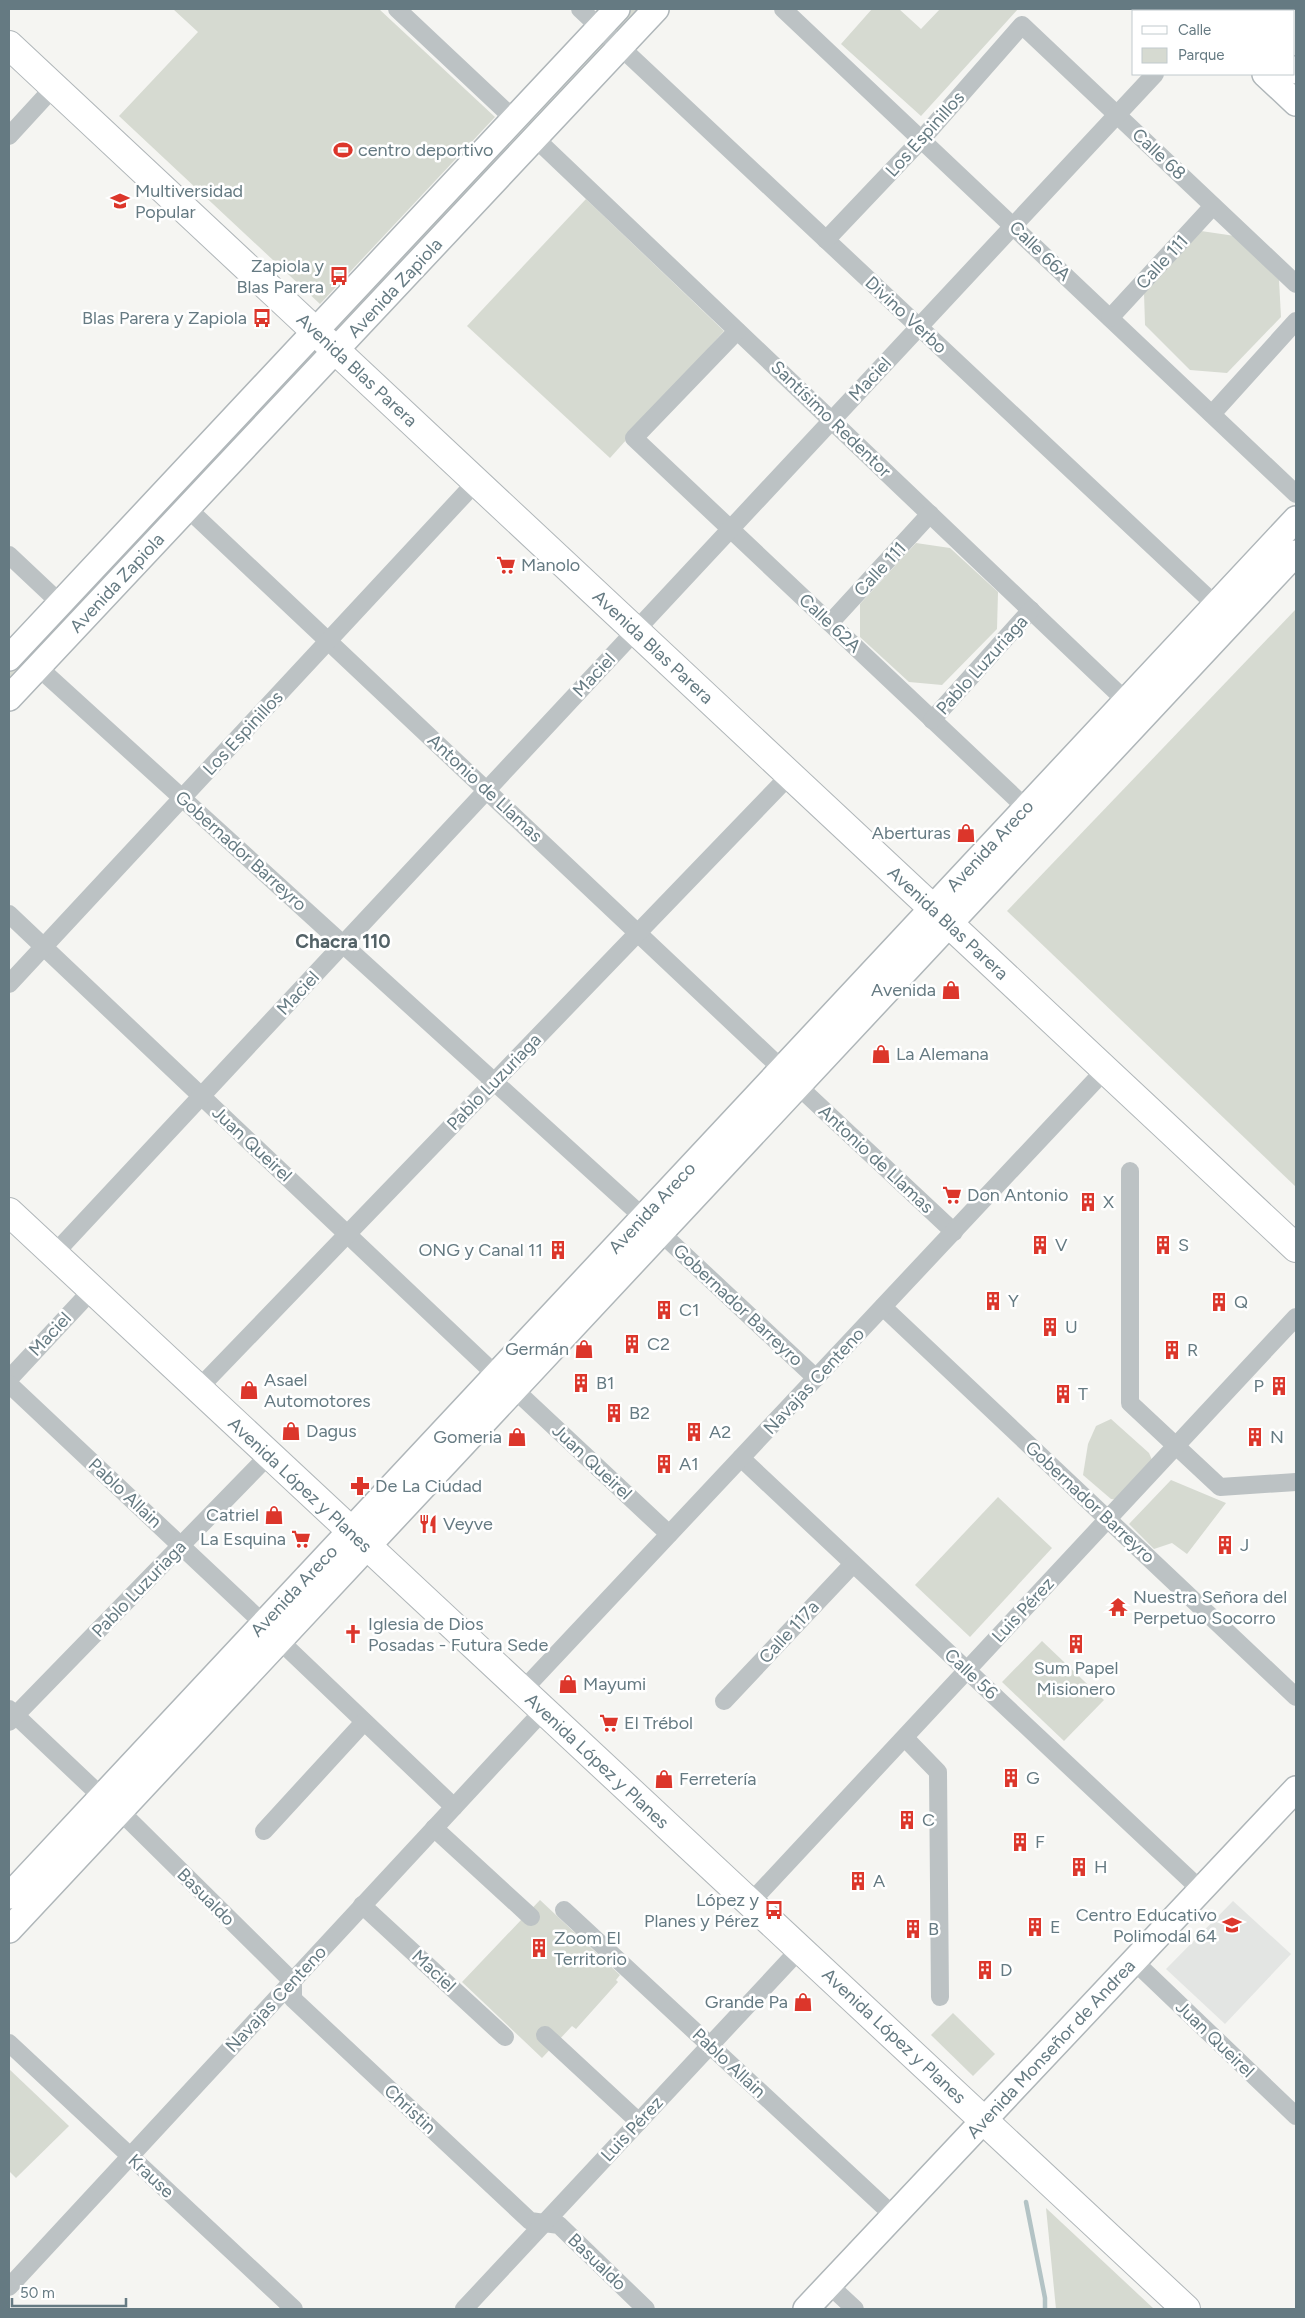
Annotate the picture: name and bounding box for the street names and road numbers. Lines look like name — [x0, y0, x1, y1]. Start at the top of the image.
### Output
street label: Los Espinillos — [881, 87, 969, 181]
street label: Calle 68 — [1128, 124, 1190, 184]
street label: Calle 66A — [1005, 216, 1075, 286]
street label: Calle 111 — [1131, 230, 1193, 294]
street label: Avenida Zapiola — [343, 234, 447, 342]
street label: Divino Verbo — [861, 272, 951, 358]
street label: Avenida Blas Parera — [292, 308, 422, 432]
street label: Maciel — [844, 352, 896, 406]
street label: Santísimo Redentor — [766, 356, 896, 482]
street label: Avenida Zapiola — [65, 529, 169, 637]
street label: Calle 111 — [849, 537, 911, 601]
street label: Avenida Blas Parera — [588, 585, 718, 709]
street label: Calle 62A — [794, 589, 866, 657]
street label: Pablo Luzuriaga — [932, 611, 1032, 719]
street label: Maciel — [568, 648, 620, 702]
street label: Los Espinillos — [198, 686, 288, 780]
street label: Antonio de Llamas — [423, 729, 547, 847]
street label: Gobernador Barreyro — [171, 786, 311, 916]
street label: Avenida Areco — [942, 795, 1038, 897]
street label: Avenida Blas Parera — [883, 861, 1013, 985]
street label: Maciel — [272, 966, 324, 1020]
street label: Pablo Luzuriaga — [442, 1029, 546, 1135]
street label: Antonio de Llamas — [814, 1100, 938, 1218]
street label: Juan Queirel — [208, 1102, 296, 1186]
street label: Avenida Areco — [604, 1157, 700, 1259]
street label: Gobernador Barreyro — [669, 1239, 807, 1371]
street label: Maciel — [24, 1307, 76, 1361]
street label: Navajas Centeno — [759, 1323, 869, 1439]
street label: Avenida López y Planes — [224, 1413, 376, 1557]
street label: Juan Queirel — [548, 1420, 636, 1504]
street label: Gobernador Barreyro — [1021, 1436, 1159, 1568]
street label: Pablo Allain — [84, 1453, 166, 1533]
street label: Pablo Luzuriaga — [87, 1536, 191, 1642]
street label: Avenida Areco — [246, 1540, 342, 1642]
street label: Luis Pérez — [987, 1573, 1059, 1647]
street label: Calle 117a — [754, 1596, 824, 1668]
street label: Calle 56 — [940, 1644, 1002, 1704]
street label: Avenida López y Planes — [521, 1689, 673, 1833]
street label: Basualdo — [173, 1864, 239, 1930]
street label: Navajas Centeno — [221, 1941, 331, 2057]
street label: Maciel — [407, 1945, 461, 1997]
street label: Avenida Monseñor de Andrea — [962, 1955, 1140, 2143]
street label: Avenida López y Planes — [818, 1964, 970, 2108]
street label: Juan Queirel — [1171, 1996, 1259, 2082]
street label: Pablo Allain — [688, 2023, 770, 2103]
street label: Christin — [380, 2080, 440, 2138]
street label: Luis Pérez — [596, 2092, 668, 2166]
street label: Krause — [124, 2149, 179, 2203]
street label: Basualdo — [563, 2229, 631, 2295]

